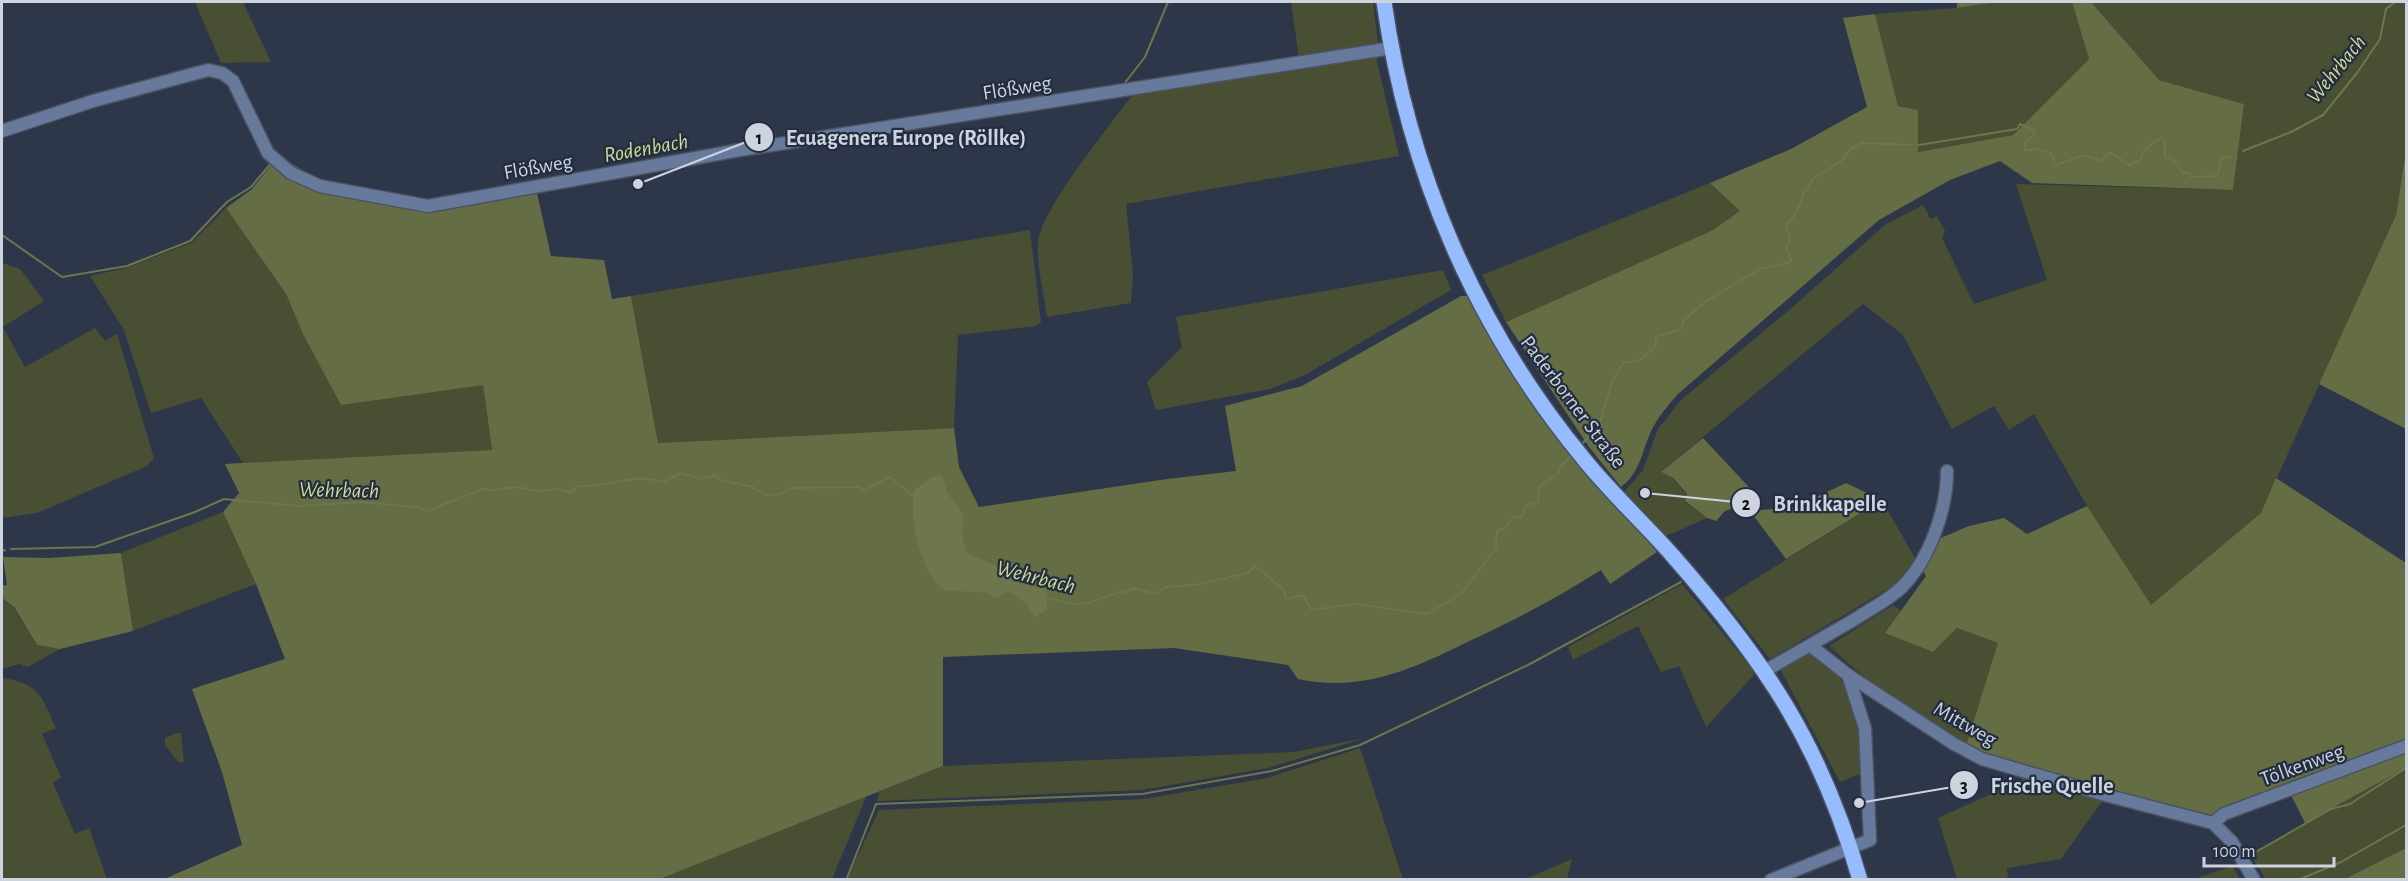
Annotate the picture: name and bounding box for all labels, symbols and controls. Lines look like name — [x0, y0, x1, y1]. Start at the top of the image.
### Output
water label: Wehrbach — [2302, 31, 2370, 107]
street label: Flößweg — [981, 72, 1054, 104]
callout: Ecuagenera Europe (Röllke) — [744, 117, 1038, 157]
text: Ecuagenera Europe (Röllke) — [786, 127, 1026, 149]
water label: Rodenbach — [602, 130, 690, 166]
text: 1 — [756, 130, 762, 148]
street label: Flößweg — [502, 150, 575, 183]
street label: Paderborner Straße — [1516, 332, 1630, 472]
water label: Wehrbach — [299, 478, 379, 502]
callout: Brinkkapelle — [1731, 483, 1899, 523]
text: Brinkkapelle — [1773, 493, 1887, 515]
text: 2 — [1742, 496, 1751, 514]
water label: Wehrbach — [994, 557, 1078, 597]
street label: Mittweg — [1930, 698, 2001, 751]
street label: Tölkenweg — [2257, 740, 2347, 790]
callout: Frische Quelle — [1949, 765, 2126, 805]
text: Frische Quelle — [1990, 775, 2114, 798]
text: 3 — [1960, 778, 1968, 796]
scale bar — [2204, 830, 2334, 868]
text: 100 m — [2213, 843, 2256, 861]

